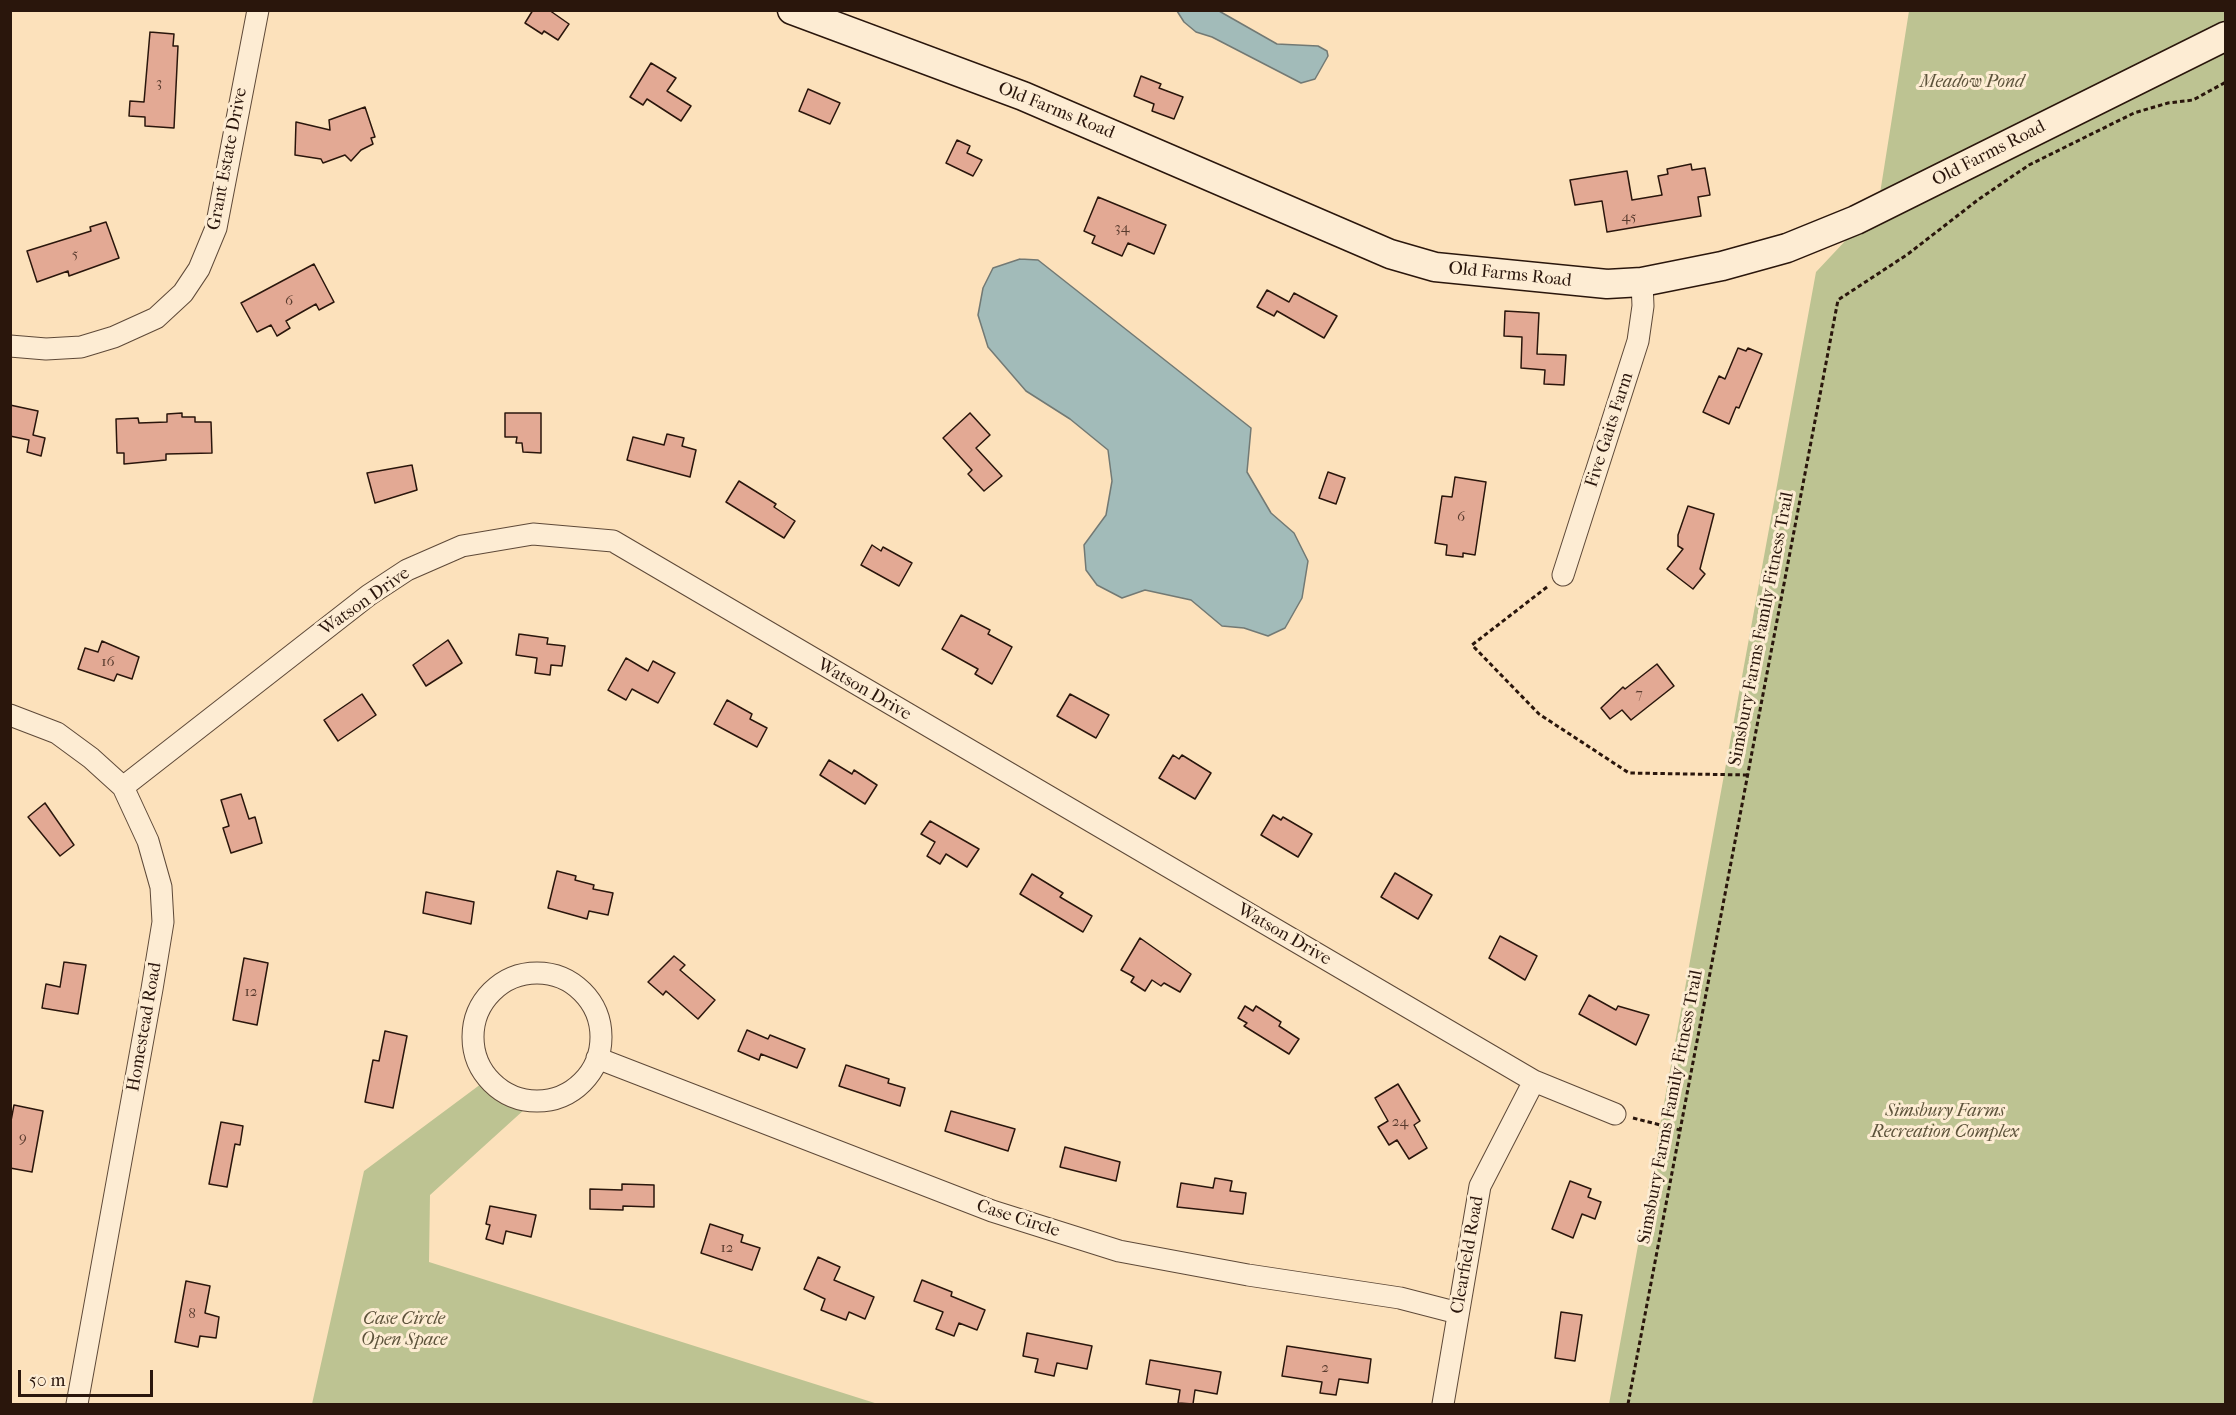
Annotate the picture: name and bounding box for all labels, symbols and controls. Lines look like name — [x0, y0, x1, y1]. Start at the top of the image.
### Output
park label: Meadow Pond — [1920, 72, 2024, 94]
house number: 3 — [156, 74, 162, 92]
street label: Old Farms Road — [995, 78, 1117, 144]
street label: Grant Estate Drive — [204, 86, 252, 232]
street label: Old Farms Road — [1929, 116, 2049, 192]
house number: 45 — [1622, 208, 1636, 226]
house number: 34 — [1114, 219, 1130, 237]
house number: 5 — [72, 245, 78, 263]
street label: Old Farms Road — [1447, 258, 1573, 292]
house number: 6 — [285, 292, 293, 310]
street label: Five Gaits Farm — [1581, 370, 1639, 490]
street label: Simsbury Farms Family Fitness Trail — [1725, 490, 1799, 768]
house number: 6 — [1457, 508, 1465, 526]
street label: Watson Drive — [316, 563, 414, 641]
house number: 16 — [101, 653, 115, 671]
street label: Watson Drive — [813, 654, 915, 726]
house number: 7 — [1635, 685, 1643, 703]
street label: Watson Drive — [1233, 899, 1335, 971]
street label: Homestead Road — [123, 961, 167, 1093]
street label: Simsbury Farms Family Fitness Trail — [1634, 968, 1708, 1246]
house number: 12 — [244, 983, 258, 1001]
park label: Simsbury Farms Recreation Complex — [1871, 1101, 2019, 1144]
house number: 24 — [1392, 1113, 1408, 1131]
house number: 9 — [19, 1129, 27, 1147]
street label: Clearfield Road — [1447, 1194, 1489, 1316]
street label: Case Circle — [974, 1195, 1062, 1243]
house number: 12 — [720, 1239, 734, 1257]
house number: 8 — [188, 1305, 196, 1323]
park label: Case Circle Open Space — [361, 1309, 447, 1352]
scale bar — [21, 1358, 156, 1396]
house number: 2 — [1321, 1359, 1329, 1377]
text: 50 m — [29, 1370, 65, 1391]

